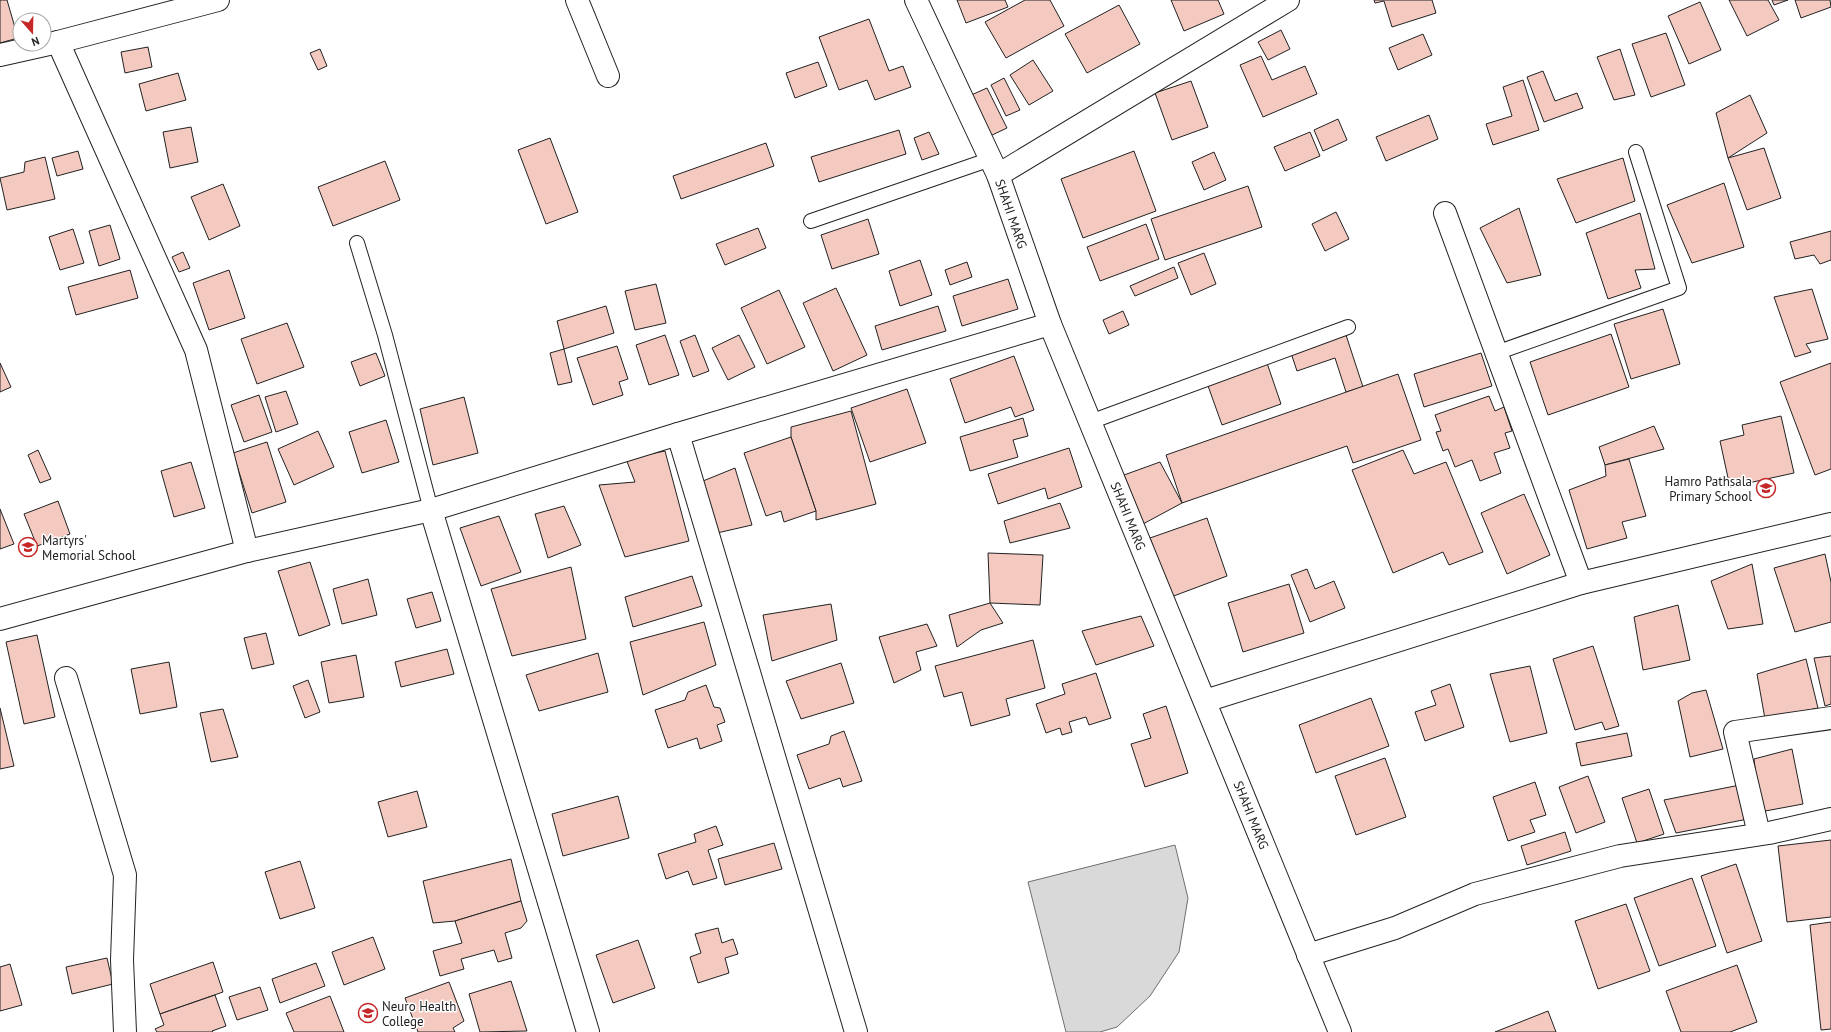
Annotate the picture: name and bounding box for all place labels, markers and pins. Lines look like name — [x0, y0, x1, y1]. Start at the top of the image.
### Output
place label: Hamro Pathsala Primary School — [1664, 473, 1752, 505]
school or university icon: Hamro Pathsala Primary School — [1755, 477, 1777, 499]
place label: Martyrs' Memorial School — [42, 532, 136, 564]
school or university icon: Martyrs' Memorial School — [17, 536, 39, 558]
place label: Neuro Health College — [382, 998, 456, 1030]
school or university icon: Neuro Health College — [357, 1002, 379, 1024]

